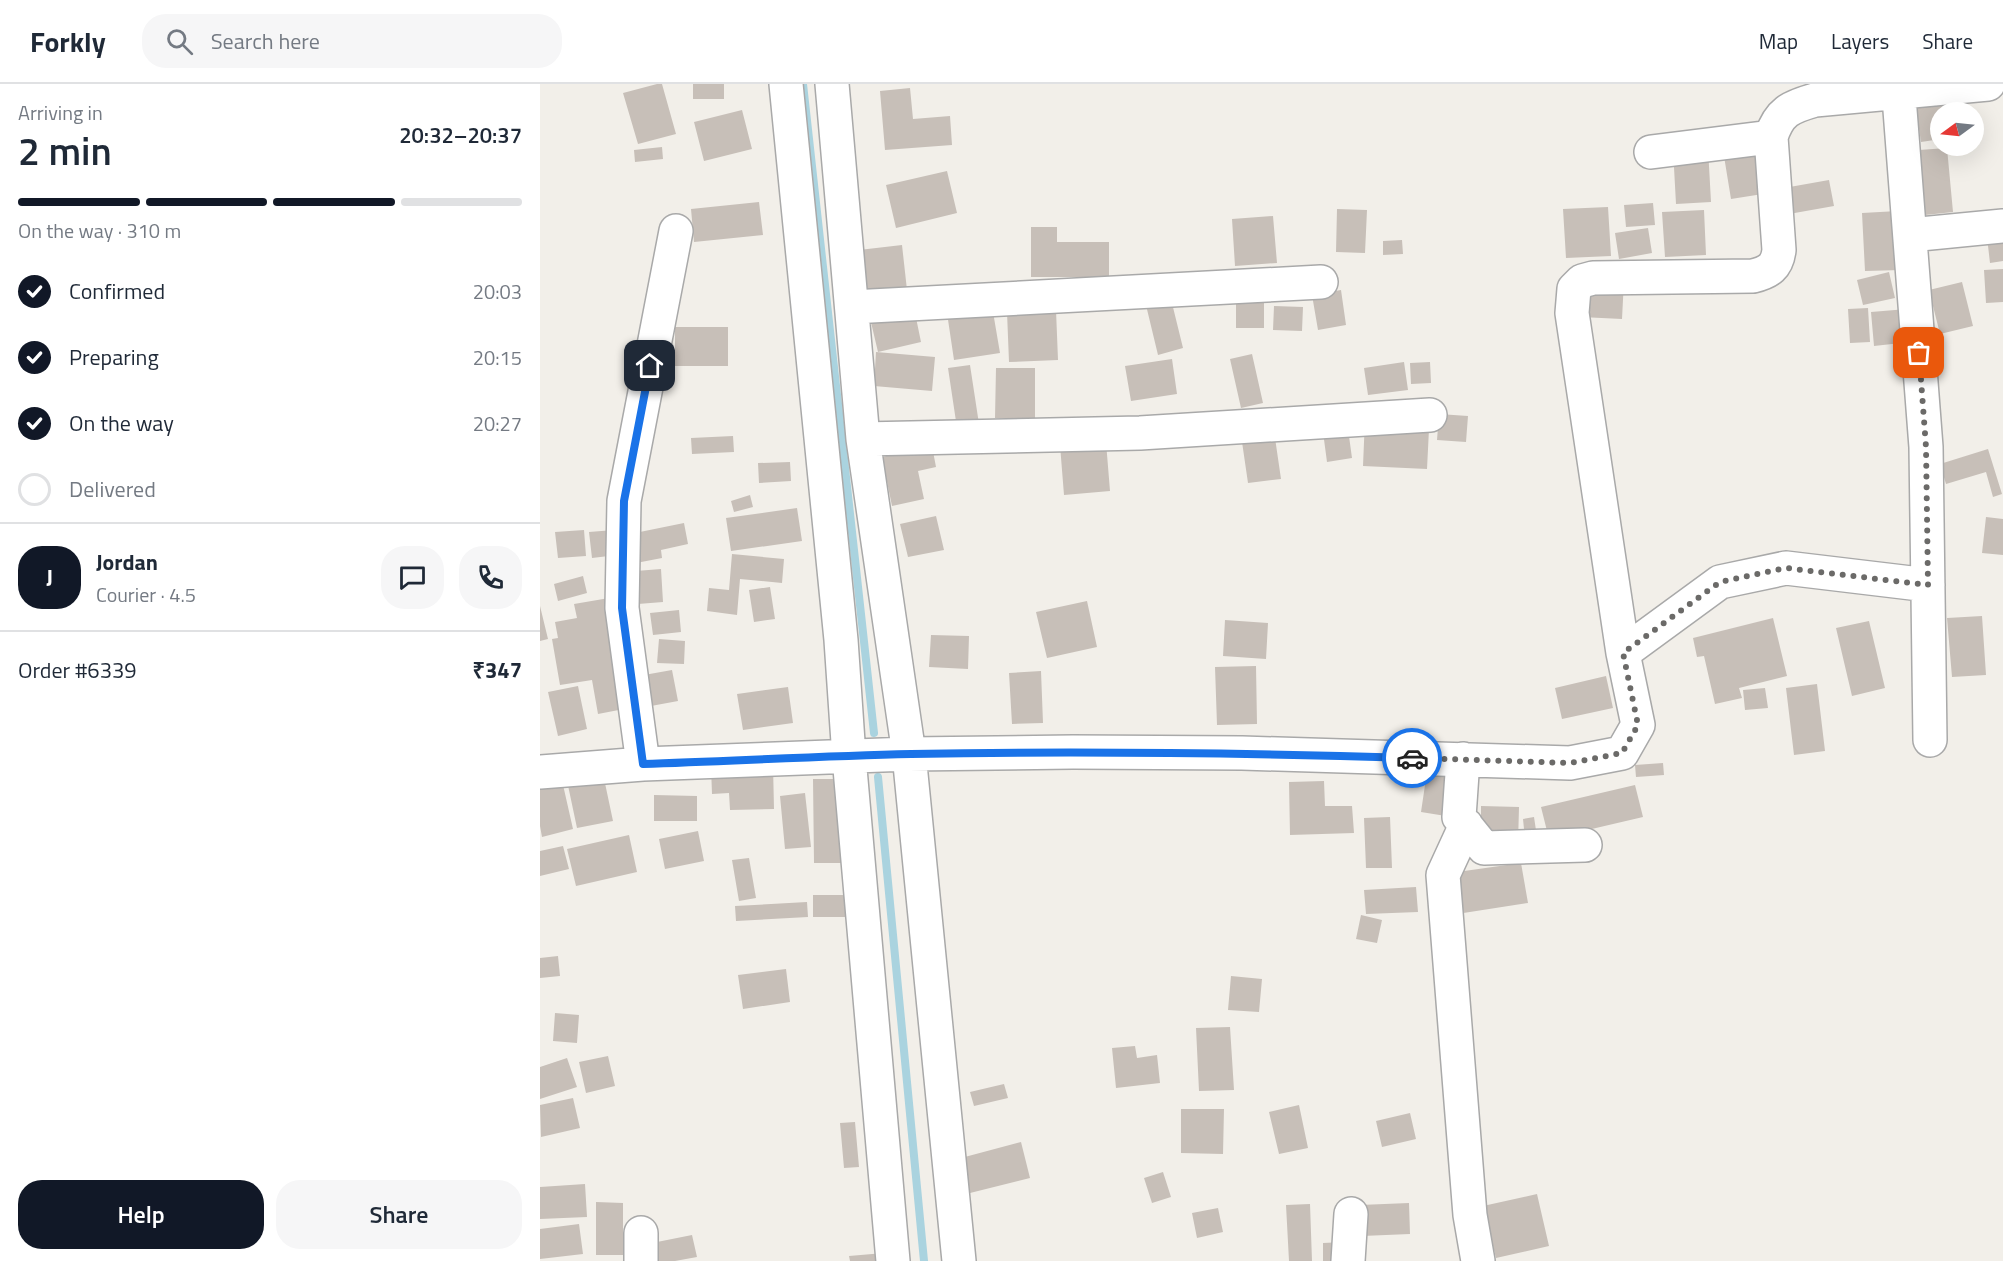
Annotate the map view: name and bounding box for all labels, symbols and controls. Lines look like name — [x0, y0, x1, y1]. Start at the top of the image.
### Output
search box — [142, 14, 562, 68]
text: Forkly — [30, 20, 106, 63]
text: Search here — [211, 24, 320, 58]
icon: search — [163, 25, 196, 58]
text: Map — [1759, 25, 1798, 57]
text: Layers — [1831, 25, 1889, 57]
text: Share — [1922, 25, 1973, 57]
text: Arriving in — [18, 97, 103, 128]
north arrow — [1930, 102, 1984, 156]
map controls — [1930, 102, 1984, 156]
text: 20:32–20:37 — [399, 118, 522, 152]
text: 2 min — [18, 121, 112, 180]
text: On the way · 310 m — [18, 215, 181, 246]
text: Confirmed — [69, 274, 165, 308]
icon: check — [18, 275, 51, 308]
text: 20:03 — [473, 276, 522, 307]
pin — [1893, 327, 1944, 378]
icon: bag — [1902, 336, 1935, 369]
text: Preparing — [69, 340, 159, 374]
pin — [624, 340, 675, 391]
icon: check — [18, 341, 51, 374]
text: 20:15 — [473, 342, 522, 373]
icon: home — [633, 349, 666, 382]
text: On the way — [69, 406, 174, 440]
icon: check — [18, 407, 51, 440]
text: 20:27 — [473, 408, 522, 439]
text: Delivered — [69, 472, 156, 506]
text: Jordan — [96, 545, 158, 579]
button: chat — [381, 546, 444, 609]
button: phone — [459, 546, 522, 609]
text: J — [46, 560, 53, 594]
text: Courier · 4.5 — [96, 579, 196, 610]
text: Order #6339 — [18, 653, 137, 687]
text: ₹347 — [472, 653, 522, 687]
courier — [1382, 728, 1442, 788]
icon: car — [1396, 742, 1429, 775]
button: Help — [18, 1180, 264, 1249]
button: Share — [276, 1180, 522, 1249]

